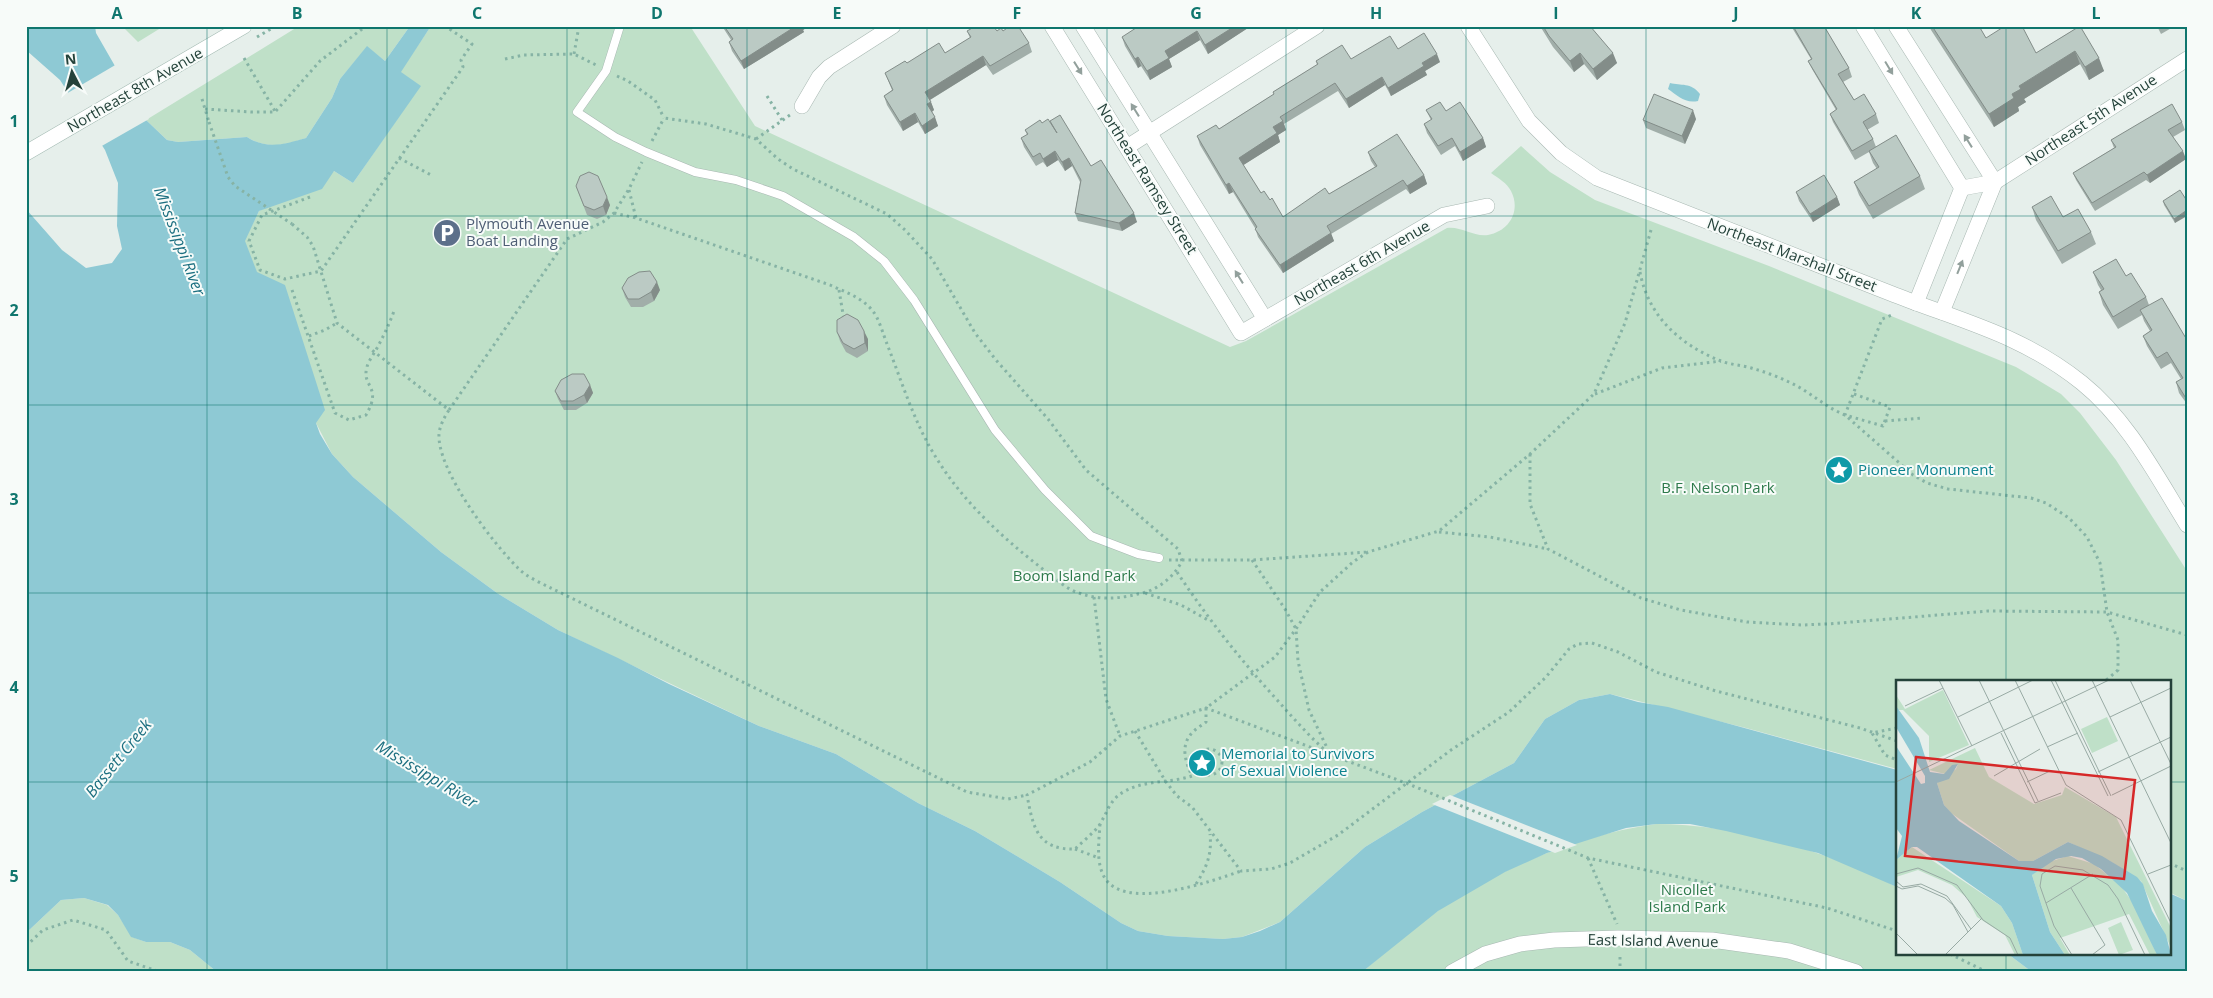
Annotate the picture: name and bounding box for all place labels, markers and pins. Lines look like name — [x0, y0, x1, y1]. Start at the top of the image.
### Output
place label: Plymouth Avenue Boat Landing — [466, 213, 589, 250]
parking icon: Plymouth Avenue Boat Landing — [432, 218, 462, 248]
place icon: Pioneer Monument — [1824, 455, 1854, 485]
place label: Pioneer Monument — [1858, 459, 1994, 479]
place label: Memorial to Survivors of Sexual Violence — [1221, 743, 1375, 780]
place icon: Memorial to Survivors of Sexual Violence — [1187, 748, 1217, 778]

